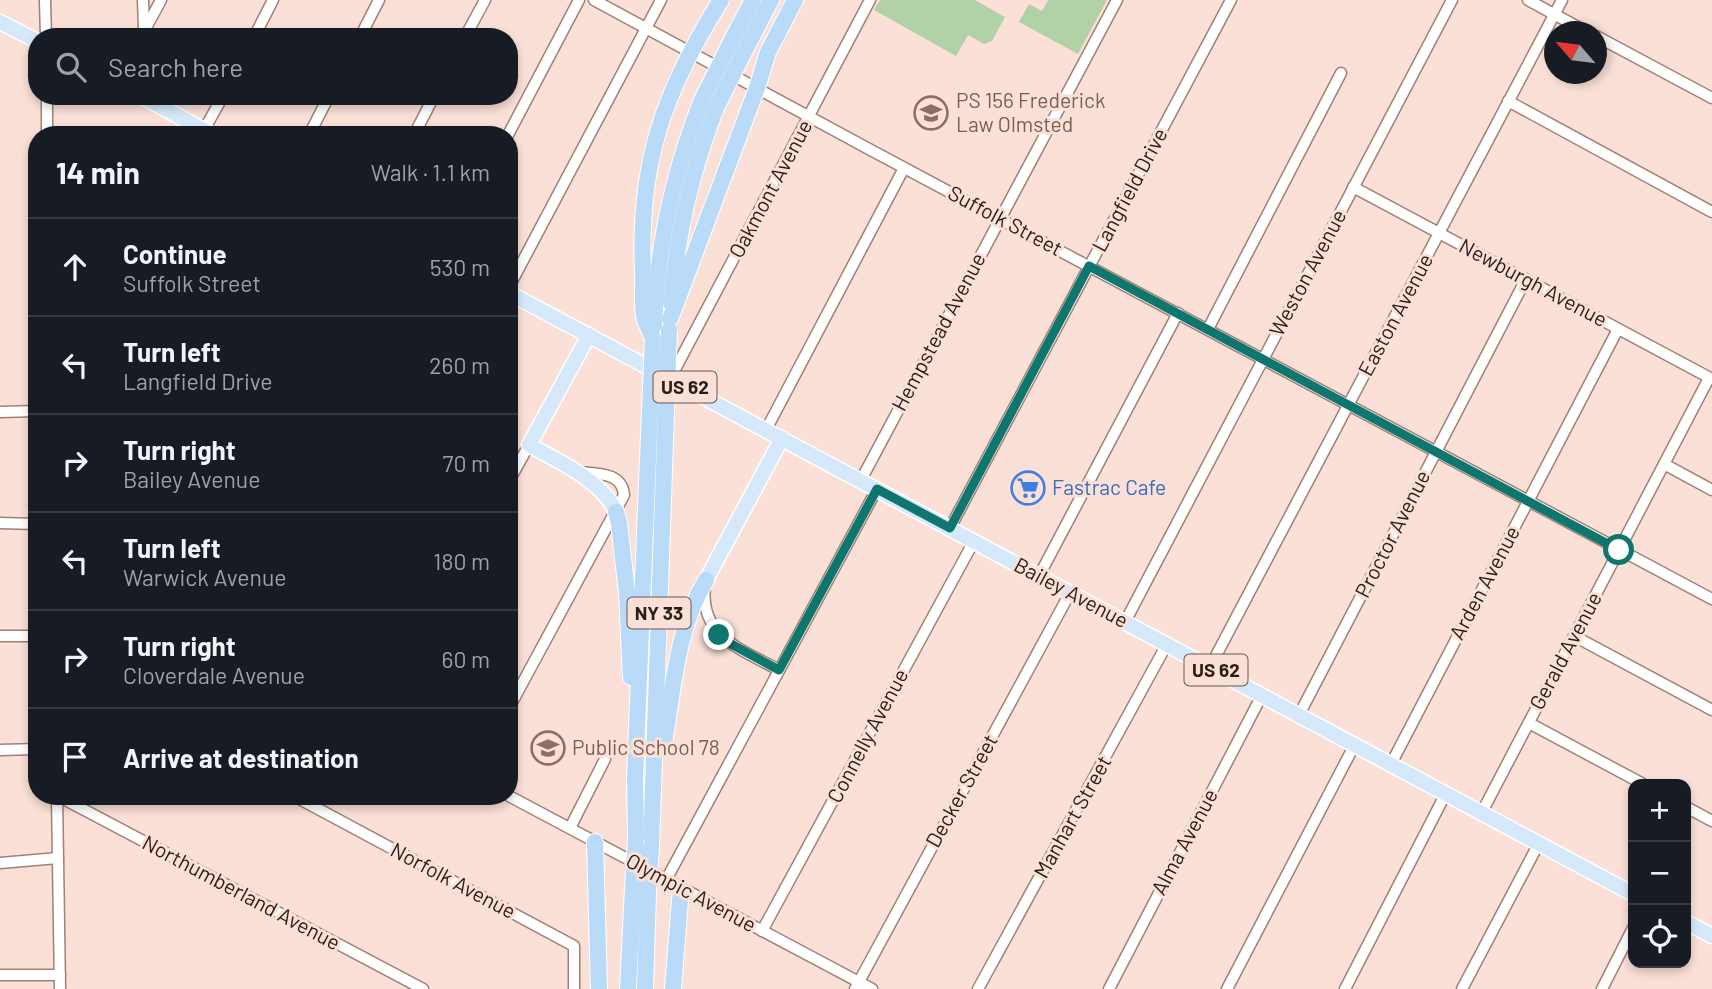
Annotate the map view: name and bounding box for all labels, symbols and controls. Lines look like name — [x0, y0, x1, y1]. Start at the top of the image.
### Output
north arrow — [1544, 21, 1607, 84]
search box — [28, 28, 518, 105]
icon: search — [52, 48, 90, 86]
text: Search here — [108, 51, 243, 82]
place label: PS 156 Frederick Law Olmsted — [956, 87, 1106, 136]
school or university icon: PS 156 Frederick Law Olmsted — [912, 94, 950, 132]
street label: Oakmont Avenue — [723, 115, 817, 262]
street label: Langfield Drive — [1086, 123, 1172, 255]
text: 14 min — [56, 154, 140, 190]
text: Walk · 1.1 km — [371, 158, 490, 186]
street label: Suffolk Street — [944, 179, 1067, 260]
street label: Weston Avenue — [1263, 205, 1350, 340]
street label: Newburgh Avenue — [1455, 232, 1612, 331]
text: Continue — [123, 238, 227, 269]
icon: ahead — [56, 248, 94, 286]
street label: Hempstead Avenue — [885, 248, 990, 415]
street label: Easton Avenue — [1352, 249, 1437, 380]
text: 530 m — [430, 253, 490, 281]
text: Suffolk Street — [123, 269, 261, 297]
text: Turn left — [123, 336, 221, 367]
icon: left — [56, 346, 94, 384]
text: 260 m — [429, 351, 490, 379]
text: Langfield Drive — [123, 367, 273, 395]
road number: US 62 — [654, 372, 716, 402]
text: Turn right — [123, 434, 236, 465]
icon: right — [56, 444, 94, 482]
text: 70 m — [443, 449, 490, 477]
text: Bailey Avenue — [123, 465, 260, 493]
street label: Proctor Avenue — [1349, 465, 1435, 601]
supermarket icon: Fastrac Cafe — [1009, 469, 1047, 507]
place label: Fastrac Cafe — [1052, 474, 1166, 499]
street label: Arden Avenue — [1443, 521, 1524, 643]
text: Turn left — [123, 532, 221, 563]
route start — [1603, 534, 1634, 565]
icon: left — [56, 542, 94, 580]
text: 180 m — [433, 547, 490, 575]
street label: Bailey Avenue — [1010, 551, 1133, 632]
text: Warwick Avenue — [123, 563, 286, 591]
street label: Gerald Avenue — [1523, 587, 1606, 713]
road number: NY 33 — [628, 598, 690, 628]
route end — [703, 619, 734, 650]
text: Turn right — [123, 630, 236, 661]
icon: right — [56, 640, 94, 678]
text: 60 m — [442, 645, 490, 673]
road number: US 62 — [1184, 654, 1248, 685]
text: Cloverdale Avenue — [123, 661, 305, 689]
street label: Connelly Avenue — [821, 664, 912, 807]
school or university icon: Public School 78 — [529, 729, 567, 767]
street label: Decker Street — [919, 729, 1002, 851]
place label: Public School 78 — [572, 734, 720, 759]
icon: arrive — [56, 738, 94, 776]
text: Arrive at destination — [123, 742, 359, 773]
street label: Manhart Street — [1028, 751, 1116, 882]
map controls — [1628, 779, 1691, 968]
button: + — [1628, 779, 1691, 842]
street label: Alma Avenue — [1145, 784, 1222, 899]
street label: Northumberland Avenue — [139, 829, 345, 954]
street label: Norfolk Avenue — [387, 836, 520, 923]
button: − — [1628, 842, 1691, 905]
street label: Olympic Avenue — [622, 847, 761, 936]
button: locate — [1628, 905, 1691, 968]

